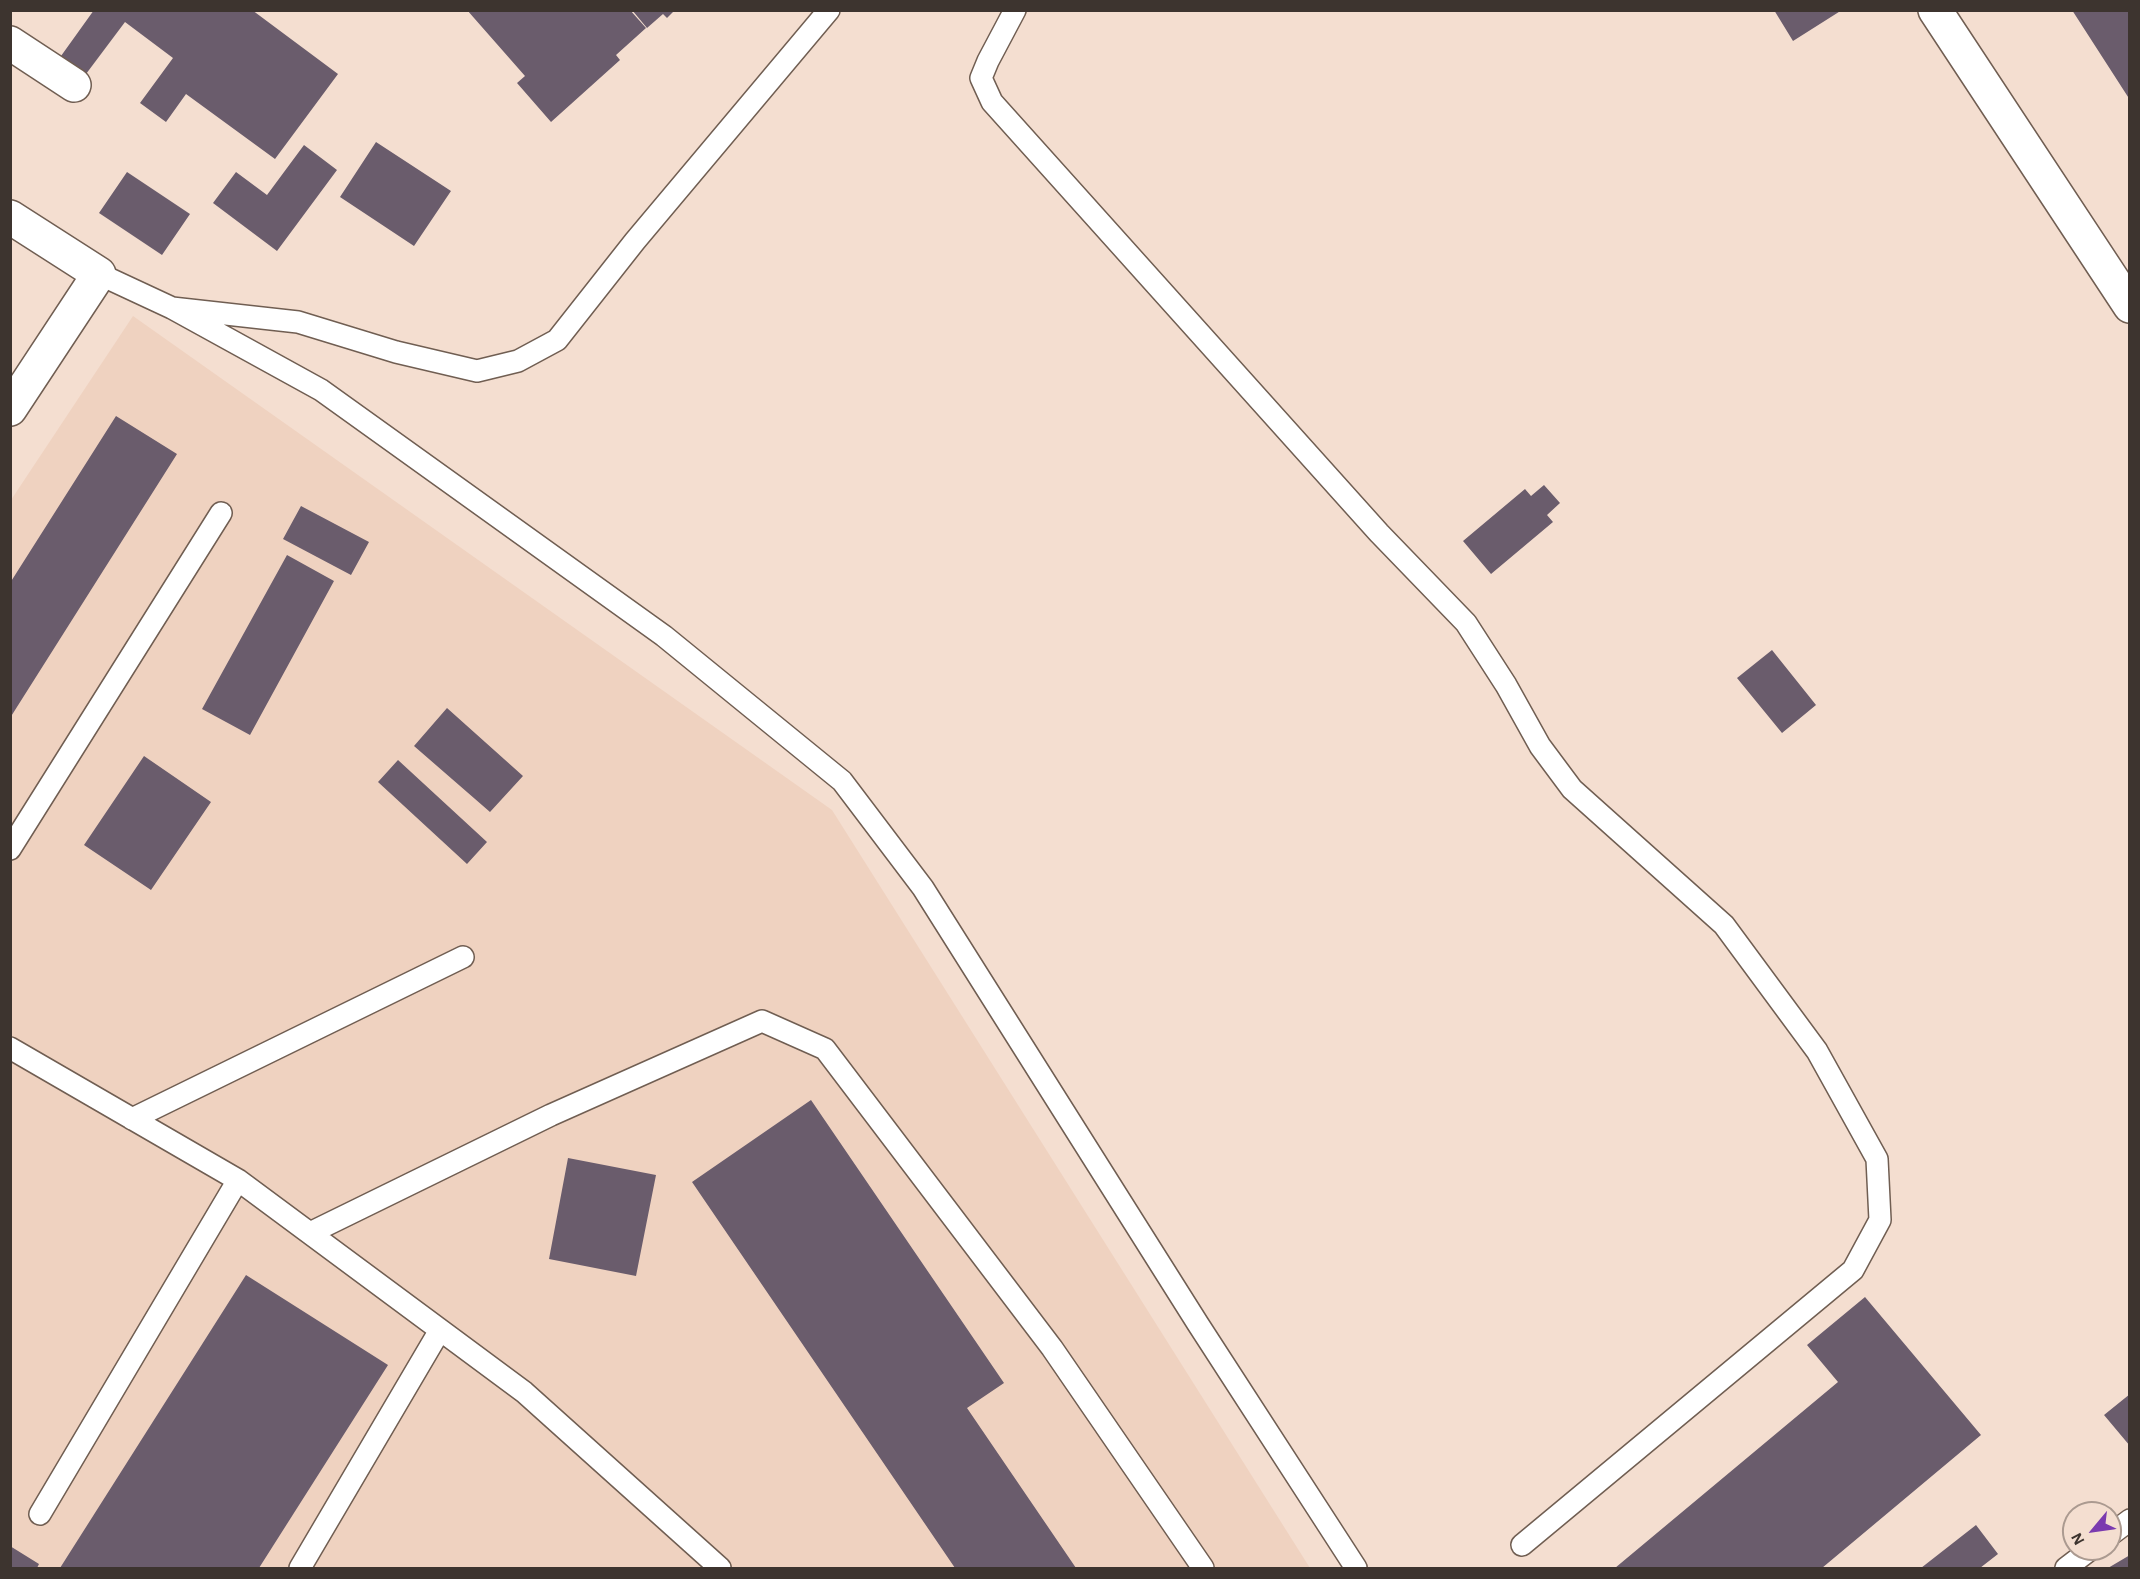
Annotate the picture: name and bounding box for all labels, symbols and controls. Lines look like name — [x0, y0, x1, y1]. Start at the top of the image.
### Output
north arrow — [2062, 1501, 2122, 1561]
text: N — [2068, 1530, 2088, 1548]

